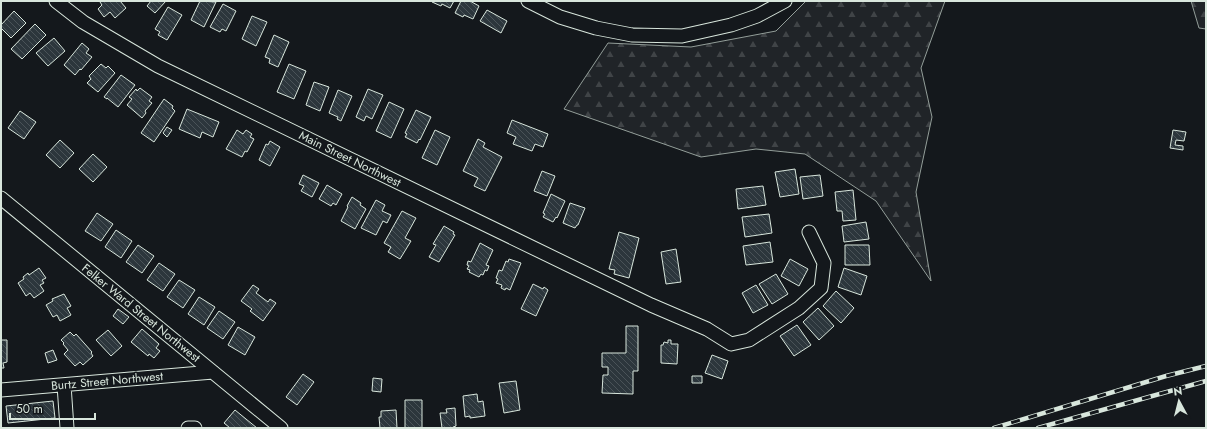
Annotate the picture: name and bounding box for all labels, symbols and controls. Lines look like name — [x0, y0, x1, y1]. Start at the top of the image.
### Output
street label: Main Street Northwest — [296, 126, 404, 192]
street label: Felker Ward Street Northwest — [78, 260, 204, 367]
street label: Burtz Street Northwest — [50, 367, 164, 395]
north arrow — [1159, 381, 1199, 421]
text: N — [1172, 383, 1183, 400]
scale bar — [10, 395, 95, 421]
text: 50 m — [16, 400, 43, 418]

